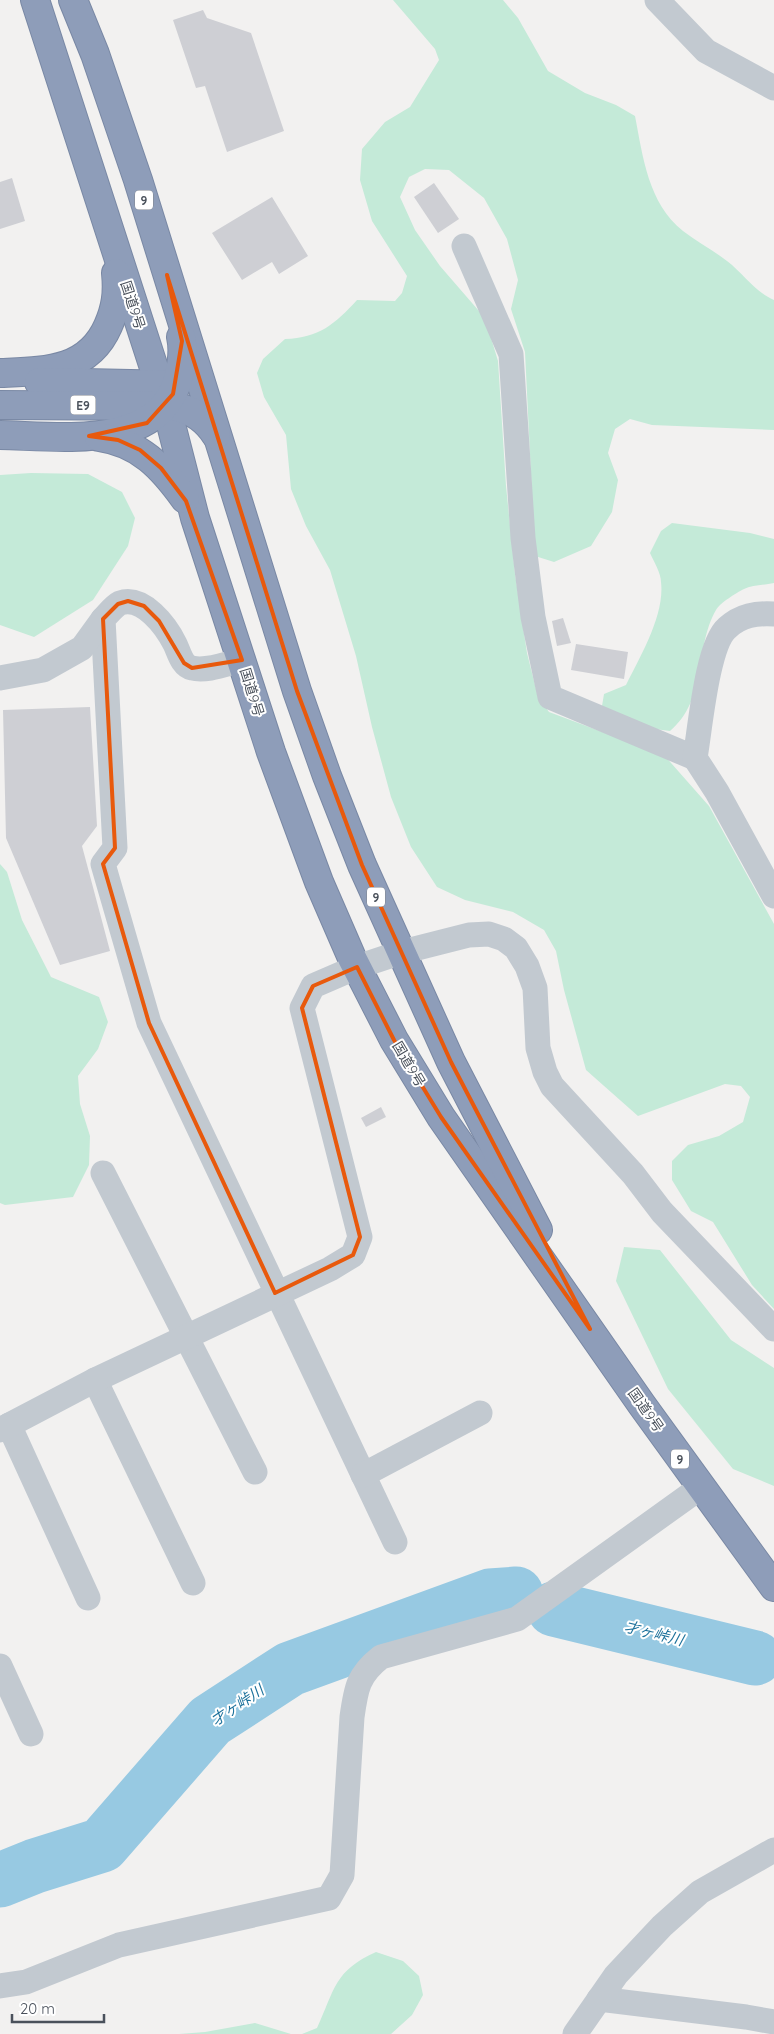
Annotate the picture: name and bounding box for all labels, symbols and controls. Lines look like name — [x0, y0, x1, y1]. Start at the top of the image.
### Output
road number: 9 — [135, 190, 153, 210]
street label: 国道9号 — [117, 279, 149, 331]
road number: E9 — [70, 396, 96, 414]
street label: 国道9号 — [236, 666, 268, 718]
road number: 9 — [367, 888, 385, 906]
street label: 国道9号 — [388, 1038, 430, 1090]
street label: 国道9号 — [624, 1384, 668, 1436]
road number: 9 — [671, 1450, 689, 1468]
water label: 才ヶ峠川 — [623, 1617, 687, 1650]
water label: 才ヶ峠川 — [207, 1679, 269, 1730]
scale bar — [12, 1992, 105, 2024]
text: 20 m — [20, 1999, 55, 2018]

